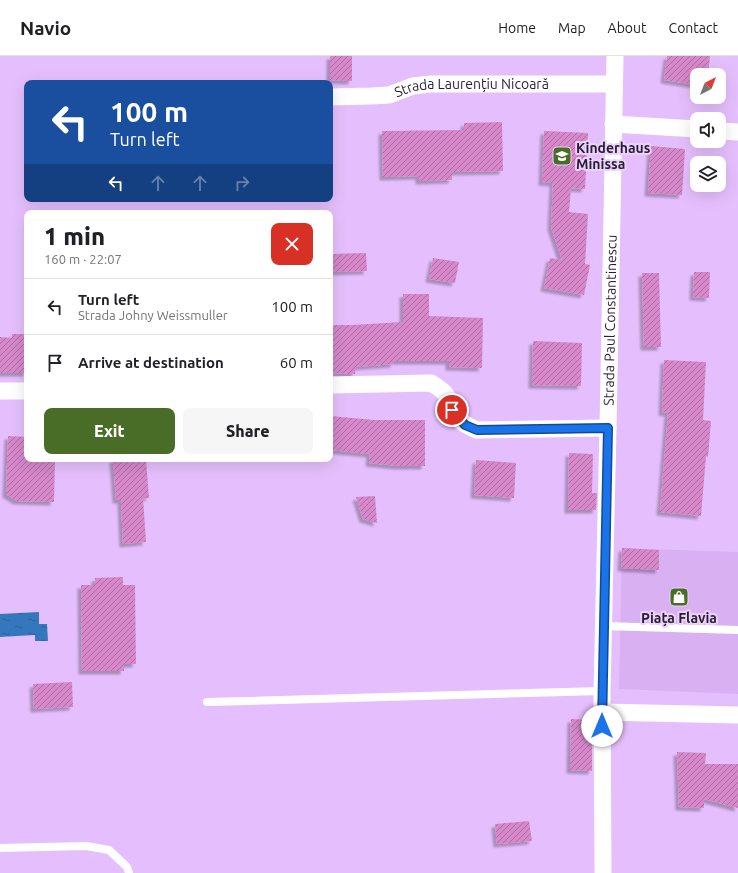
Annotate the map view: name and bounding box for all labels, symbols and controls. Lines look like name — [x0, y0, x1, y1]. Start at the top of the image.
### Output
text: Navio — [20, 17, 71, 39]
text: Home — [498, 20, 536, 36]
text: Map — [558, 20, 586, 36]
text: About — [608, 20, 647, 36]
text: Contact — [669, 20, 718, 36]
north arrow — [690, 68, 726, 104]
map controls — [690, 68, 726, 192]
street label: Strada Laurențiu Nicoară — [392, 76, 549, 100]
icon: left — [44, 96, 96, 148]
text: 100 m — [110, 96, 188, 127]
button: sound — [690, 112, 726, 148]
text: Turn left — [110, 129, 180, 149]
place label: Kinderhaus Minissa — [576, 140, 651, 172]
school or university icon: Kinderhaus Minissa — [551, 145, 573, 167]
button: layers — [690, 156, 726, 192]
icon: left — [105, 172, 127, 194]
icon: ahead — [147, 172, 169, 194]
icon: ahead — [189, 172, 211, 194]
icon: right — [231, 172, 253, 194]
text: 1 min — [44, 223, 105, 250]
button: close — [271, 223, 313, 265]
street label: Strada Paul Constantinescu — [600, 234, 620, 406]
text: 160 m · 22:07 — [44, 252, 122, 266]
text: Turn left — [78, 291, 139, 308]
icon: left — [44, 296, 66, 318]
text: 100 m — [271, 298, 313, 315]
text: Strada Johny Weissmuller — [78, 308, 228, 322]
icon: arrive — [44, 352, 66, 374]
text: Arrive at destination — [78, 354, 224, 371]
text: 60 m — [280, 354, 313, 371]
pin — [435, 393, 469, 427]
icon: arrive — [441, 399, 463, 421]
button: Exit — [44, 408, 175, 454]
button: Share — [183, 408, 313, 454]
shop icon: Piața Flavia — [668, 586, 690, 608]
place label: Piața Flavia — [641, 610, 717, 626]
position arrow — [581, 705, 623, 747]

